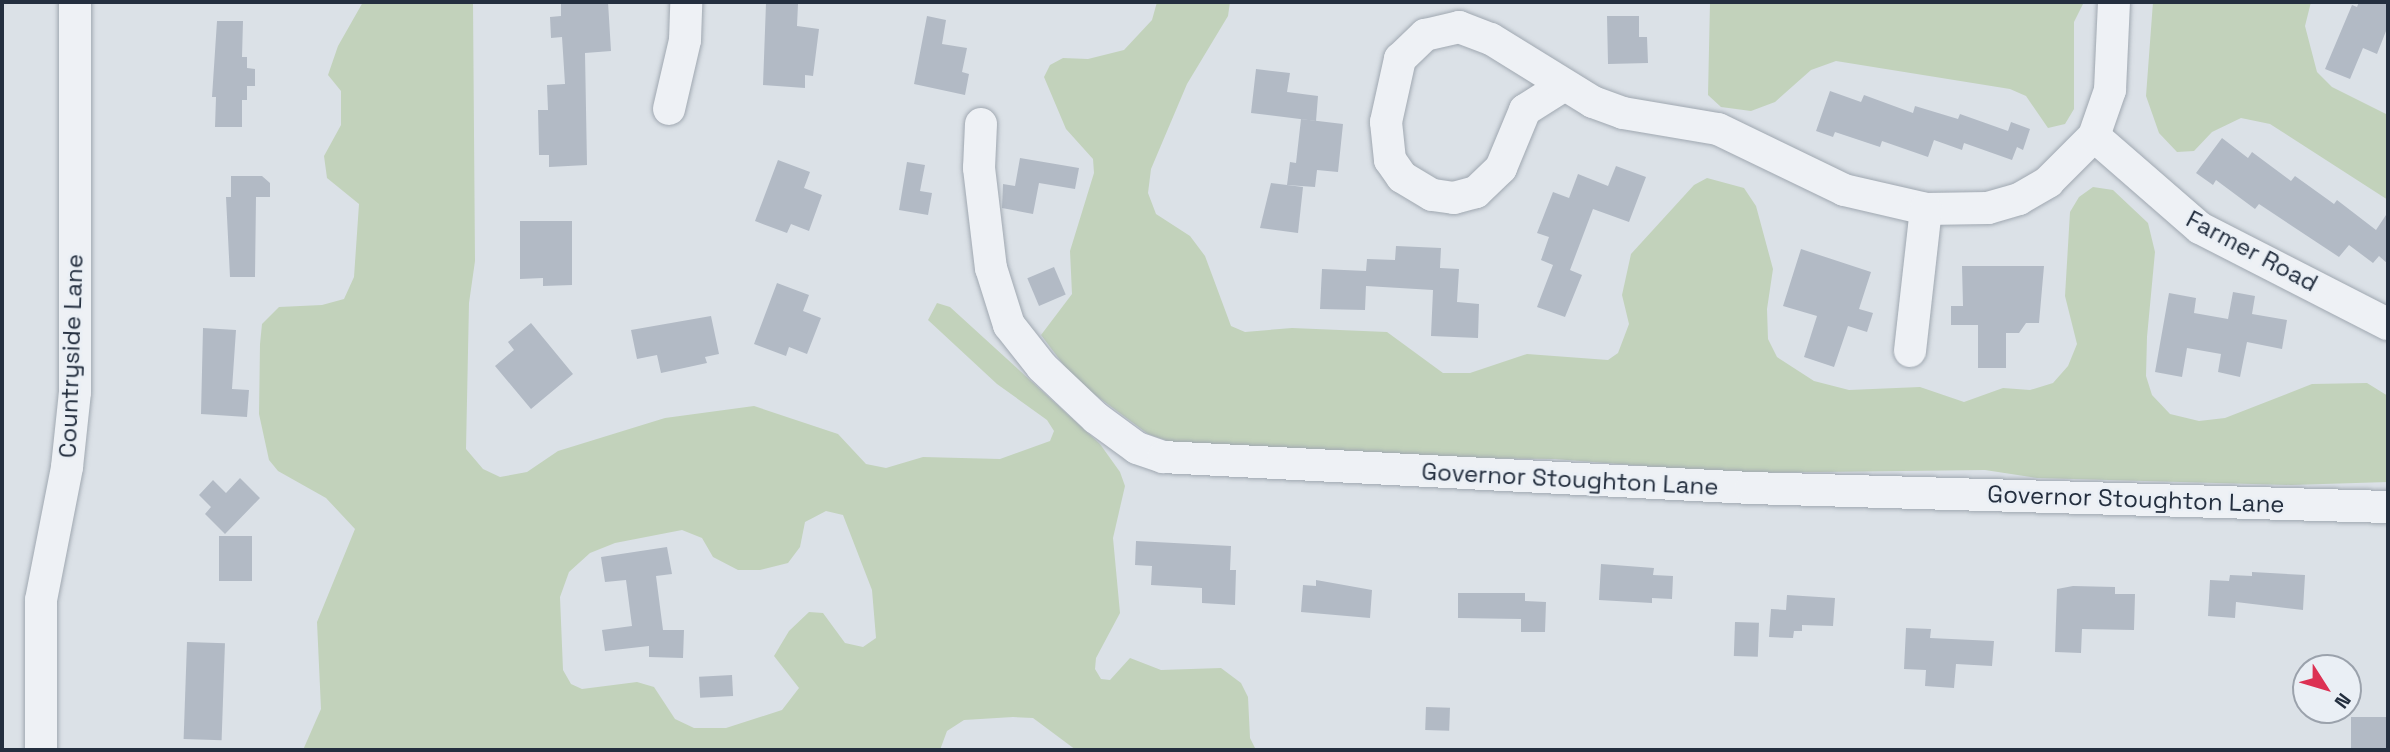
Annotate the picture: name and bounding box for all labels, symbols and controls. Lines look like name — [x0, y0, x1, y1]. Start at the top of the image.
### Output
street label: Farmer Road — [2181, 204, 2323, 298]
street label: Countryside Lane — [53, 253, 89, 459]
street label: Governor Stoughton Lane — [1421, 457, 1719, 501]
street label: Governor Stoughton Lane — [1987, 479, 2285, 519]
north arrow — [2292, 654, 2362, 724]
text: N — [2329, 688, 2356, 713]

